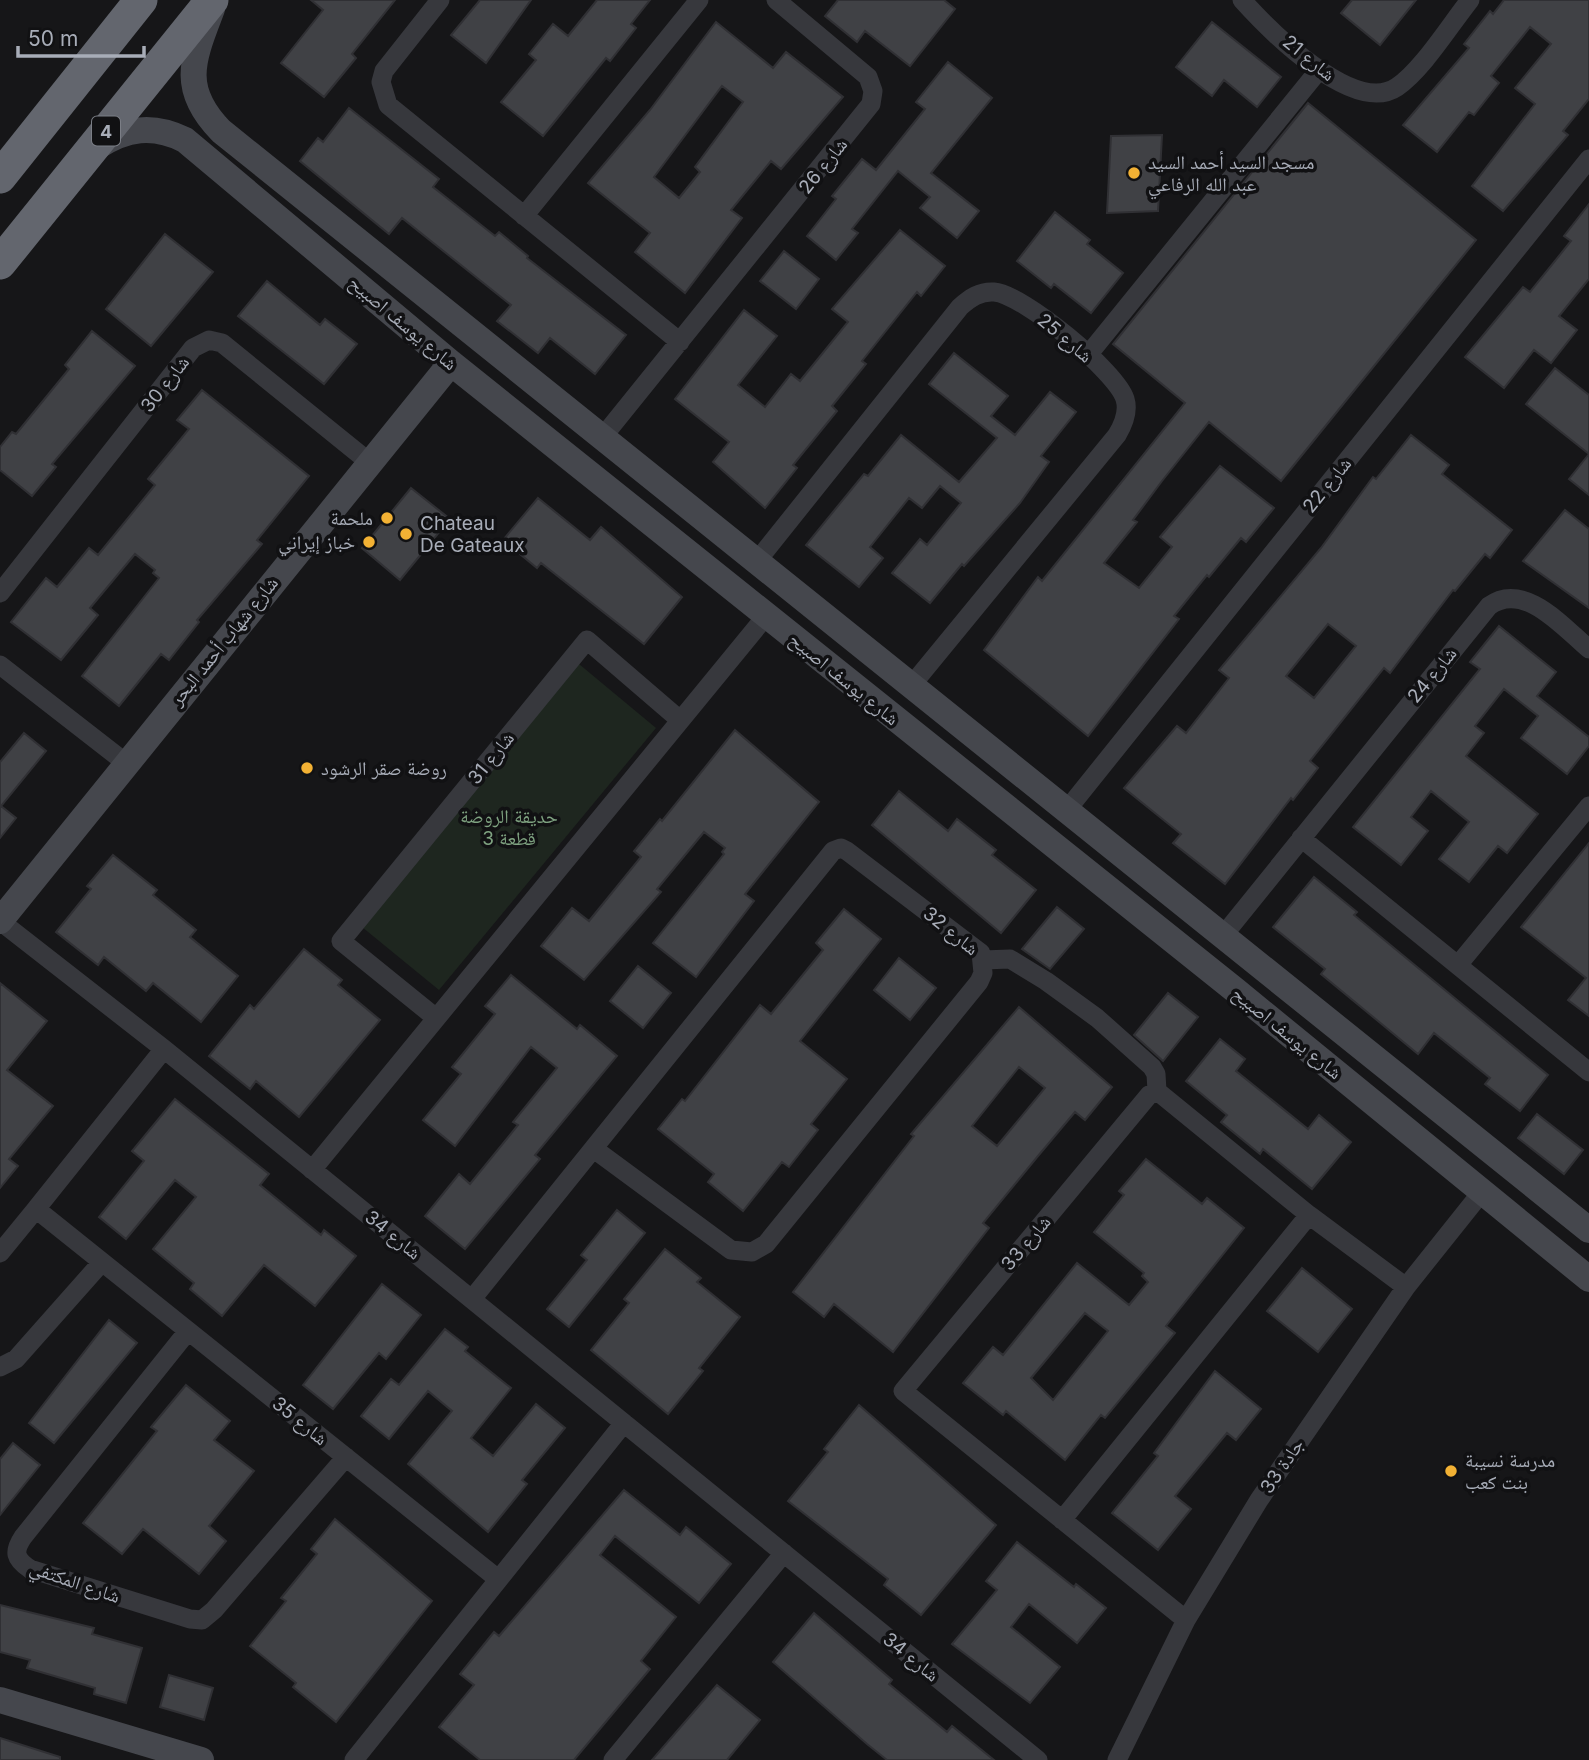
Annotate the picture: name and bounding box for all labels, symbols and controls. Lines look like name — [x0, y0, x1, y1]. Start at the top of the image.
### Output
scale bar — [18, 14, 144, 58]
text: 50 m — [28, 26, 78, 51]
street label: شارع 21 — [1278, 30, 1340, 86]
road number: 4 — [92, 116, 120, 146]
street label: شارع 26 — [794, 134, 852, 198]
place label: مسجد السيد أحمد السيد عبد الله الرفاعي — [1148, 151, 1314, 199]
marker: مسجد السيد أحمد السيد عبد الله الرفاعي — [1126, 165, 1142, 181]
street label: شارع يوسف اصبيح — [343, 271, 462, 376]
street label: شارع 25 — [1033, 308, 1097, 368]
street label: شارع 30 — [136, 351, 194, 417]
street label: شارع 22 — [1298, 453, 1356, 517]
place label: ملحمة — [331, 507, 373, 530]
marker: ملحمة — [379, 510, 395, 526]
place label: Chateau De Gateaux — [420, 512, 525, 557]
marker: Chateau De Gateaux — [398, 526, 414, 542]
place label: خباز إيراني — [278, 531, 355, 557]
marker: خباز إيراني — [361, 534, 377, 550]
street label: شارع شهاب أحمد البحر — [164, 572, 283, 711]
street label: شارع يوسف اصبيح — [784, 628, 904, 731]
street label: شارع 24 — [1403, 642, 1461, 708]
street label: شارع 31 — [463, 727, 519, 789]
place label: روضة صقر الرشود — [321, 757, 447, 780]
marker: روضة صقر الرشود — [299, 760, 315, 776]
park label: حديقة الروضة قطعة 3 — [460, 805, 558, 850]
street label: شارع 32 — [919, 902, 983, 960]
street label: شارع يوسف اصبيح — [1227, 982, 1347, 1085]
street label: شارع 34 — [360, 1205, 426, 1265]
street label: شارع 33 — [996, 1211, 1056, 1275]
street label: شارع 35 — [268, 1392, 332, 1450]
street label: جادة 33 — [1255, 1434, 1309, 1498]
place label: مدرسة نسيبة بنت كعب — [1465, 1449, 1555, 1494]
marker: مدرسة نسيبة بنت كعب — [1443, 1463, 1459, 1479]
street label: شارع المكتفي — [26, 1556, 123, 1612]
street label: شارع 34 — [878, 1627, 944, 1687]

